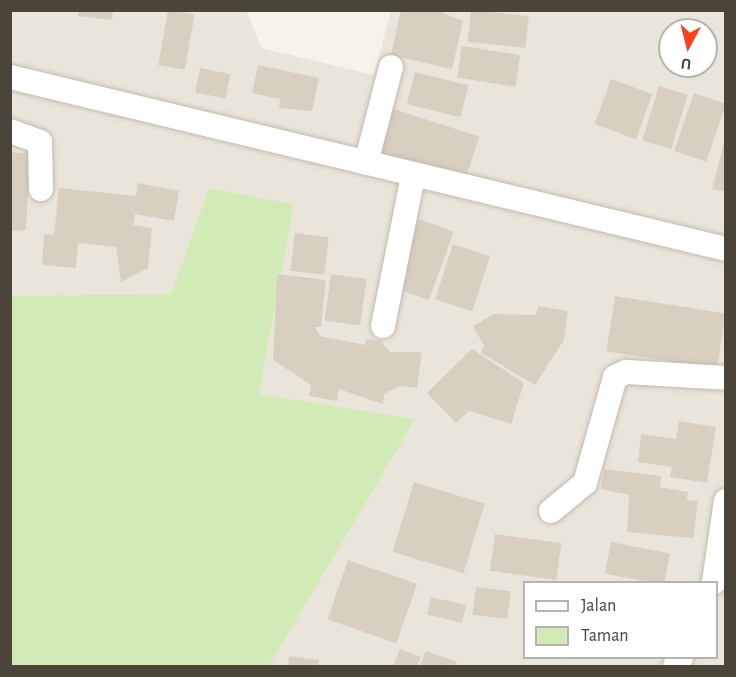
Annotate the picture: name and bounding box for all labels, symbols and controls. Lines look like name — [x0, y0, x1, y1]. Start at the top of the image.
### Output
north arrow — [658, 18, 718, 78]
text: U — [680, 55, 692, 72]
legend — [523, 581, 718, 659]
text: Jalan — [581, 597, 616, 615]
text: Taman — [581, 627, 629, 645]

